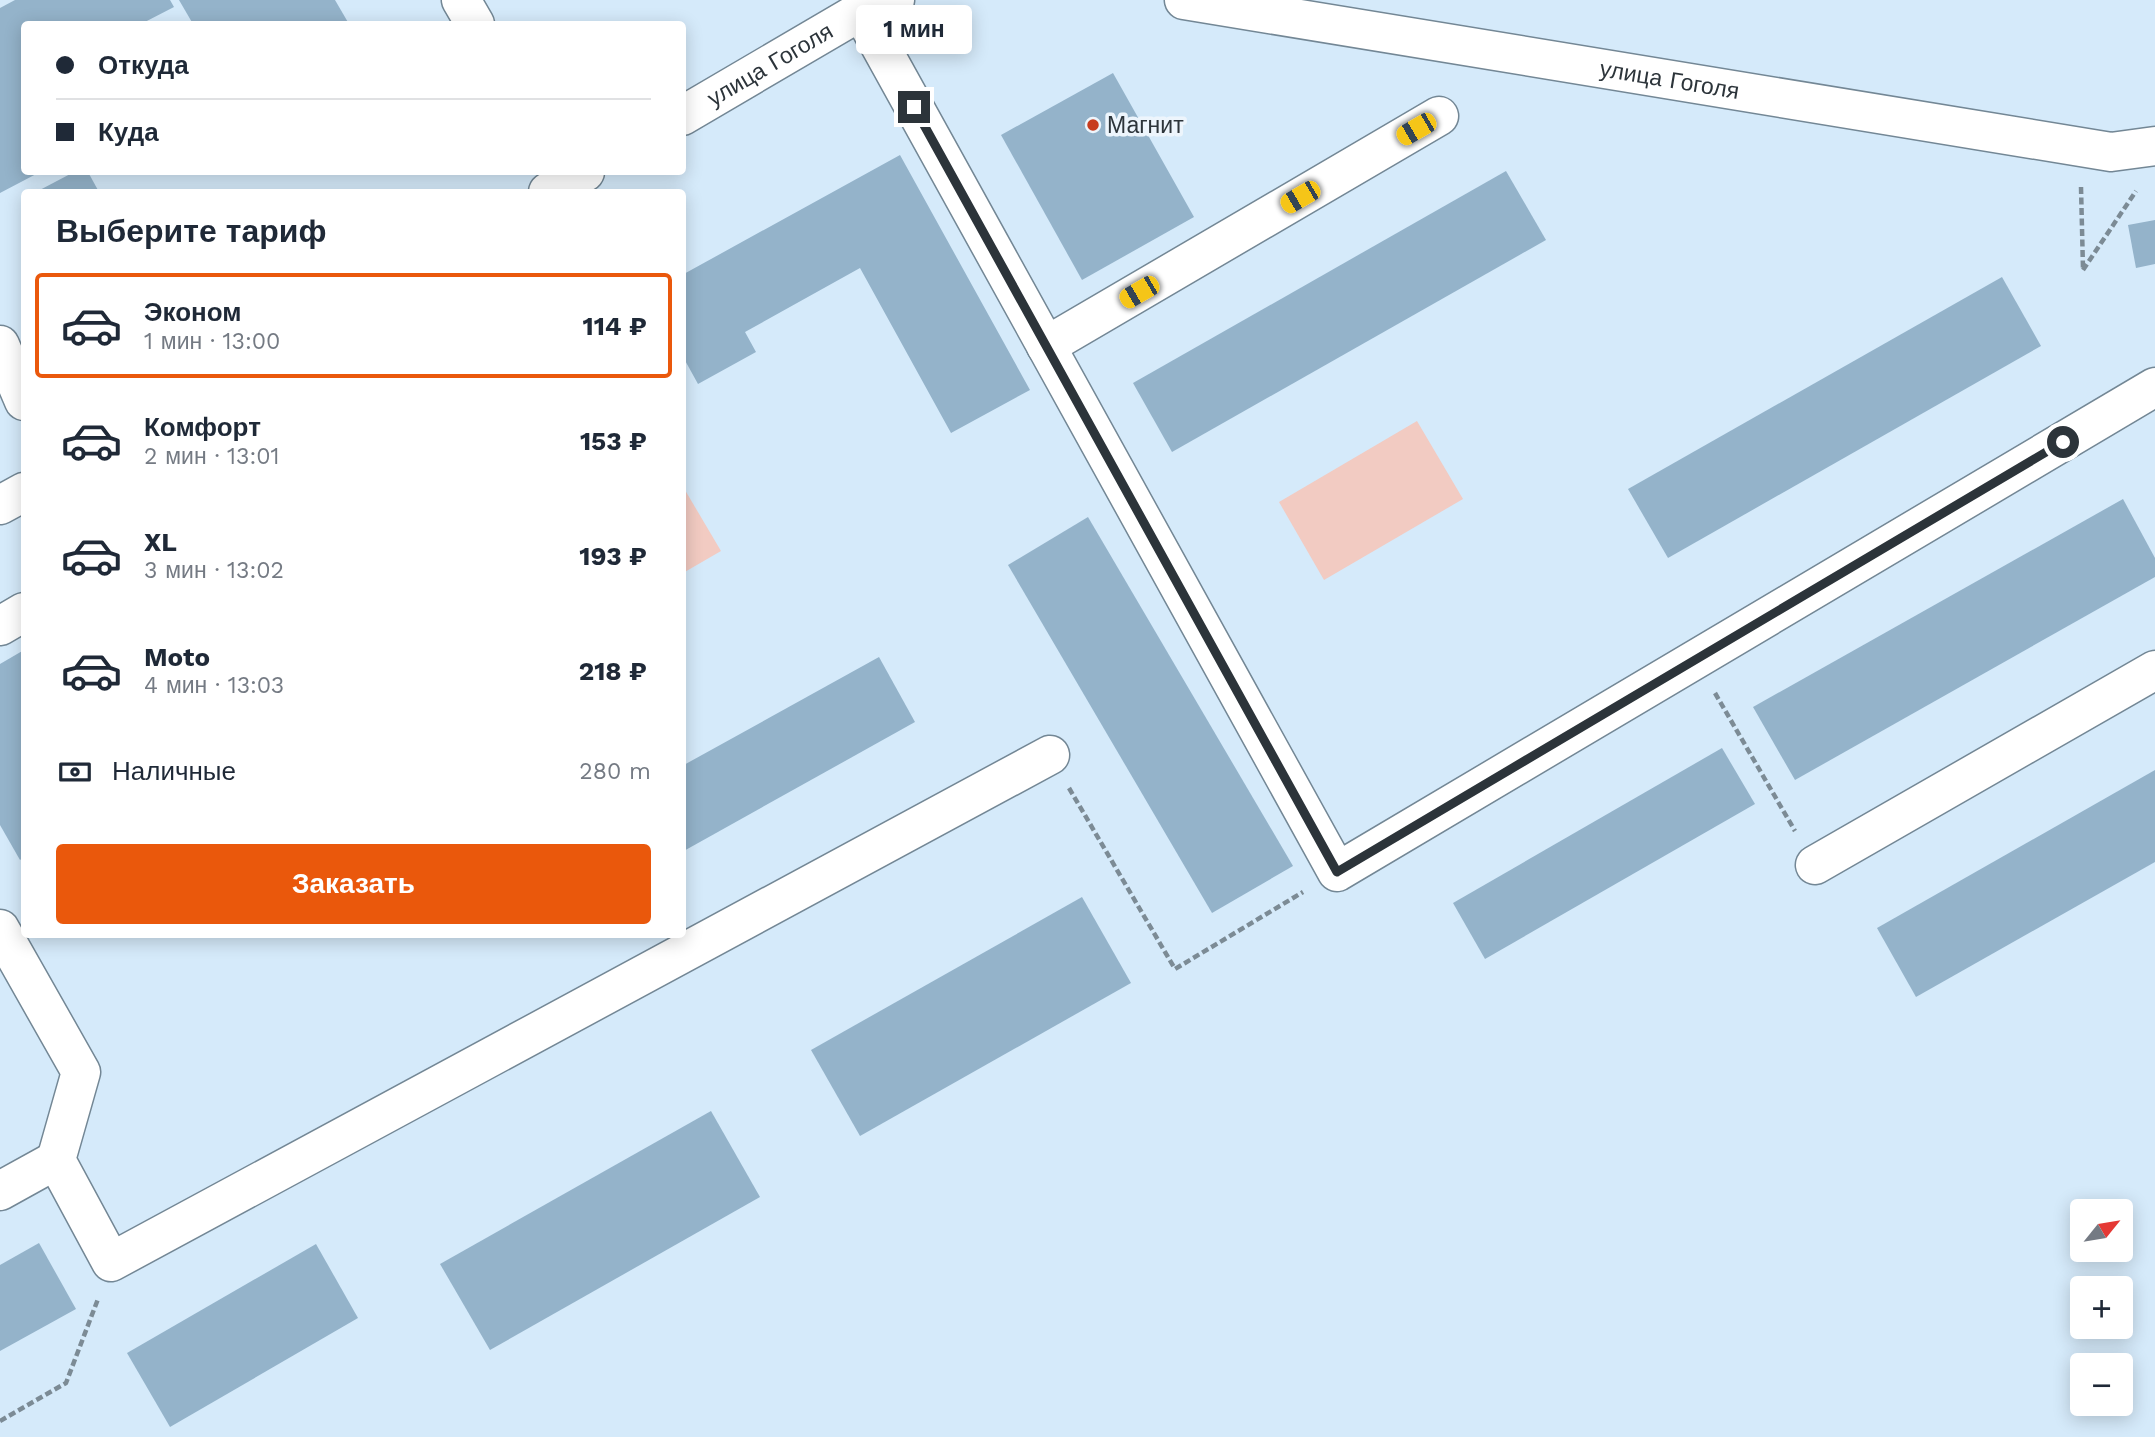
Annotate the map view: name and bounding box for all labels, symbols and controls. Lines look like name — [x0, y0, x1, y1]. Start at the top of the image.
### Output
callout: 1 мин — [856, 6, 972, 55]
text: 1 мин — [883, 16, 945, 43]
street label: улица Гоголя — [702, 17, 838, 112]
text: Откуда — [98, 50, 189, 80]
street label: улица Гоголя — [1598, 55, 1741, 104]
route end — [898, 91, 930, 123]
car — [1393, 109, 1440, 149]
place label: Магнит — [1107, 112, 1184, 139]
text: Куда — [98, 117, 159, 147]
marker: Магнит — [1085, 117, 1101, 133]
car — [1277, 177, 1324, 217]
text: Выберите тариф — [56, 212, 327, 250]
car — [1116, 272, 1163, 312]
icon: car — [60, 294, 123, 357]
text: Эконом — [144, 297, 242, 327]
text: 114 ₽ — [582, 311, 647, 341]
text: 1 мин · 13:00 — [144, 328, 280, 355]
icon: car — [60, 409, 123, 472]
text: Комфорт — [144, 412, 261, 442]
text: 153 ₽ — [580, 426, 647, 456]
route start — [2047, 426, 2079, 458]
text: 2 мин · 13:01 — [144, 443, 280, 470]
icon: car — [60, 524, 123, 587]
text: XL — [144, 527, 177, 557]
text: 193 ₽ — [579, 541, 647, 571]
text: 3 мин · 13:02 — [144, 557, 284, 584]
icon: car — [60, 639, 123, 702]
text: Moto — [144, 642, 210, 672]
text: 218 ₽ — [579, 656, 647, 686]
text: 4 мин · 13:03 — [144, 672, 284, 699]
icon: cash — [56, 753, 94, 791]
text: Наличные — [112, 756, 236, 786]
text: 280 m — [579, 758, 651, 785]
button: Заказать — [56, 844, 651, 924]
north arrow — [2070, 1199, 2133, 1262]
map controls — [2070, 1199, 2133, 1416]
button: + — [2070, 1276, 2133, 1339]
button: − — [2070, 1353, 2133, 1416]

